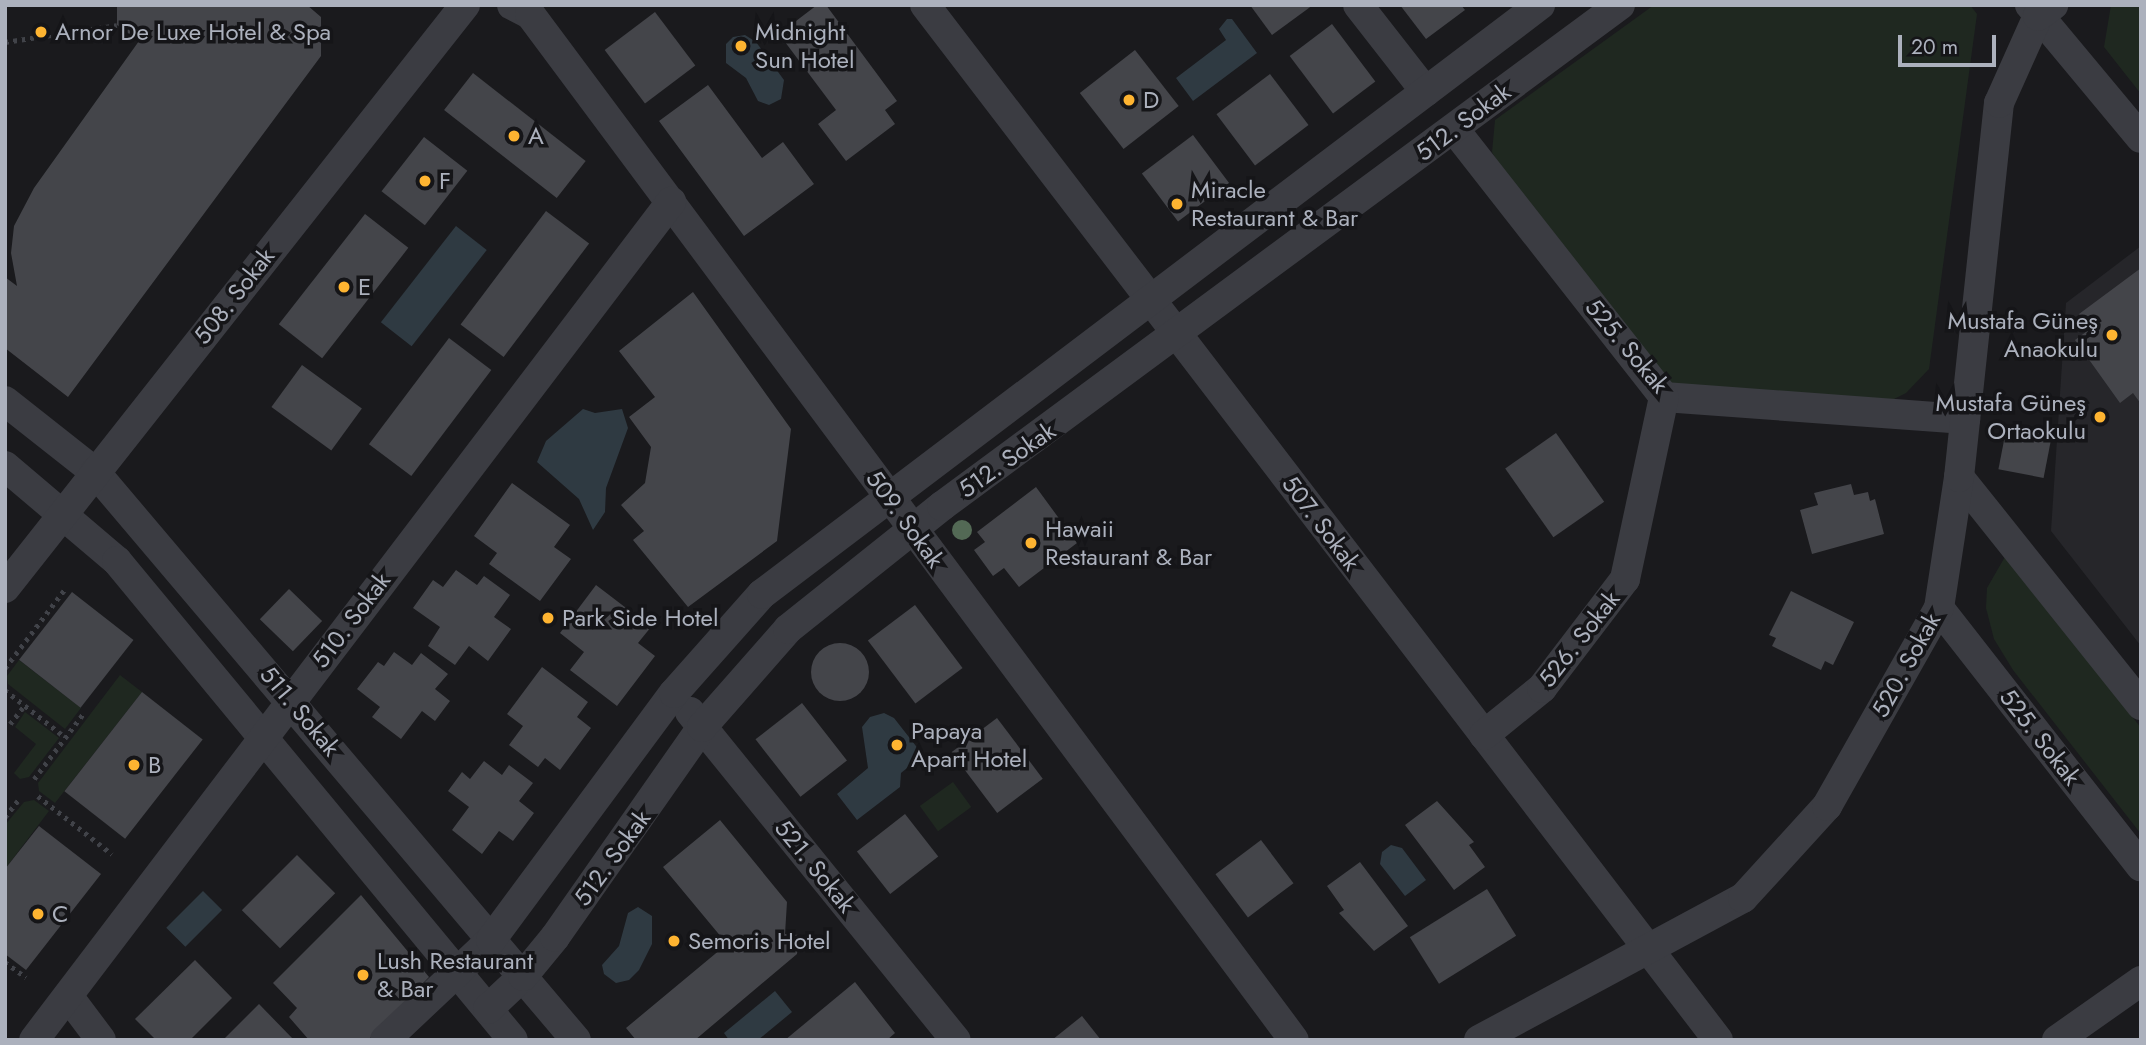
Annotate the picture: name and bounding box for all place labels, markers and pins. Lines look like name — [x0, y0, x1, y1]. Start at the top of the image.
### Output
place label: Arnor De Luxe Hotel & Spa — [55, 18, 331, 46]
place label: Midnight Sun Hotel — [755, 18, 854, 74]
marker: Arnor De Luxe Hotel & Spa — [33, 24, 49, 40]
marker: Midnight Sun Hotel — [733, 38, 749, 54]
place label: D — [1143, 86, 1159, 114]
marker: D — [1121, 92, 1137, 108]
place label: A — [528, 122, 544, 150]
marker: A — [506, 128, 522, 144]
place label: F — [439, 167, 451, 195]
marker: F — [417, 173, 433, 189]
place label: Miracle Restaurant & Bar — [1191, 176, 1358, 232]
marker: Miracle Restaurant & Bar — [1169, 196, 1185, 212]
place label: E — [358, 273, 371, 301]
marker: E — [336, 279, 352, 295]
place label: Mustafa Güneş Anaokulu — [1948, 307, 2098, 363]
marker: Mustafa Güneş Anaokulu — [2104, 327, 2120, 343]
place label: Mustafa Güneş Ortaokulu — [1936, 389, 2086, 445]
marker: Mustafa Güneş Ortaokulu — [2092, 409, 2108, 425]
place label: Hawaii Restaurant & Bar — [1045, 515, 1212, 571]
marker: Hawaii Restaurant & Bar — [1023, 535, 1039, 551]
place label: Park Side Hotel — [562, 604, 719, 632]
marker: Park Side Hotel — [540, 610, 556, 626]
place label: Papaya Apart Hotel — [911, 717, 1027, 773]
marker: Papaya Apart Hotel — [889, 737, 905, 753]
place label: B — [148, 751, 161, 779]
marker: B — [126, 757, 142, 773]
place label: C — [52, 900, 68, 928]
marker: C — [30, 906, 46, 922]
place label: Semoris Hotel — [688, 927, 831, 955]
marker: Semoris Hotel — [666, 933, 682, 949]
place label: Lush Restaurant & Bar — [377, 947, 533, 1003]
marker: Lush Restaurant & Bar — [355, 967, 371, 983]

